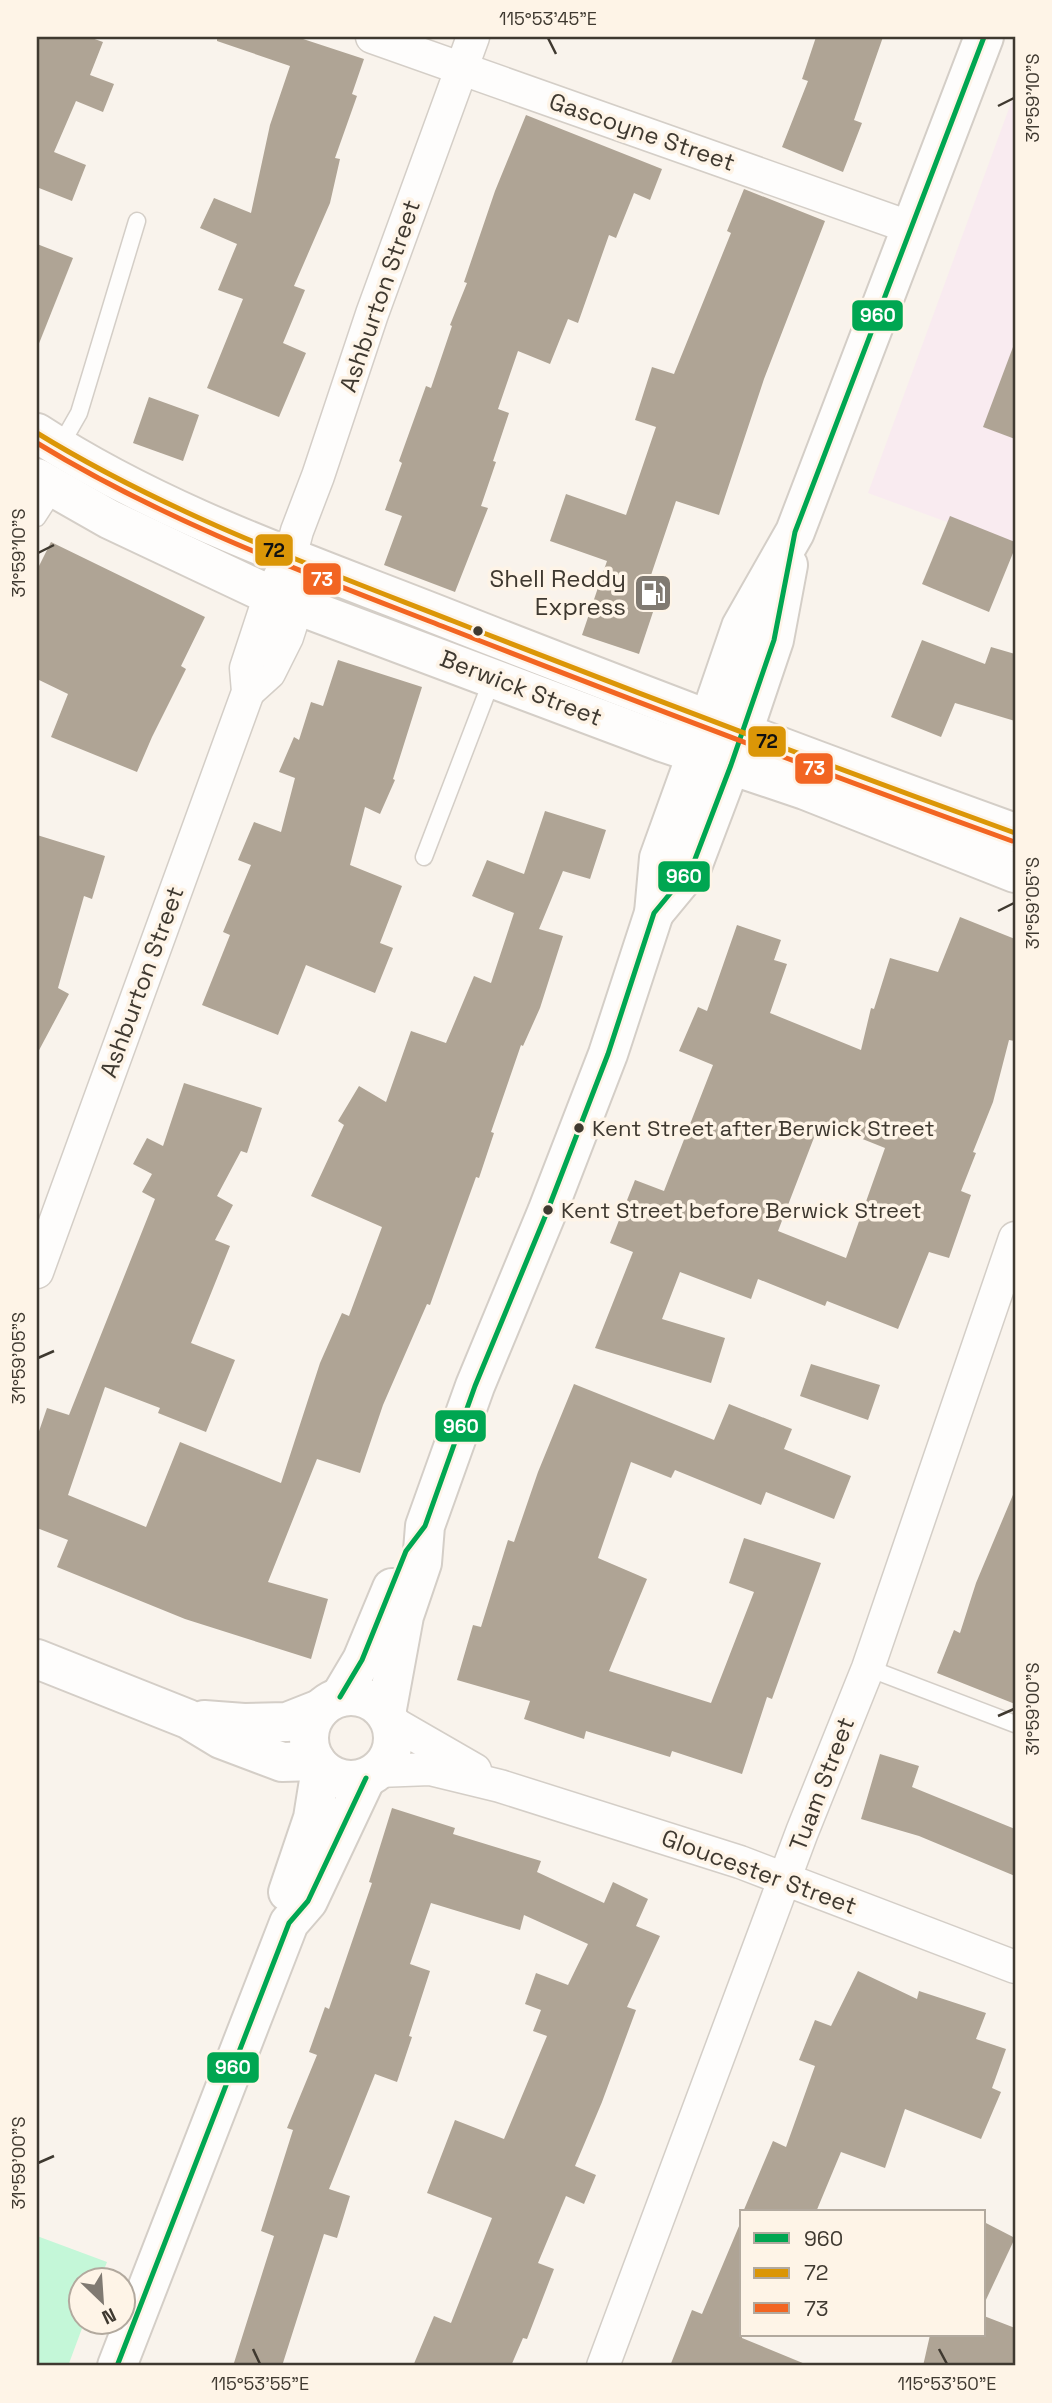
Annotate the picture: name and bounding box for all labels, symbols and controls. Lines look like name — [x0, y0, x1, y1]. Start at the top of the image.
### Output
text: 115°53'45"E — [499, 7, 597, 30]
text: 31°59'10"S — [1021, 53, 1044, 143]
street label: Gascoyne Street — [545, 85, 739, 178]
street label: Ashburton Street — [332, 196, 427, 396]
line badge: 960 — [851, 299, 904, 332]
text: 960 — [860, 303, 896, 328]
text: 31°59'10"S — [7, 508, 30, 598]
line badge: 72 — [254, 533, 294, 567]
text: 72 — [263, 538, 285, 563]
line badge: 73 — [302, 562, 342, 596]
place label: Shell Reddy Express — [489, 563, 626, 622]
text: 73 — [311, 567, 333, 592]
fuel station icon: Shell Reddy Express — [632, 572, 674, 614]
unlabelled marker — [471, 624, 485, 638]
street label: Berwick Street — [436, 642, 607, 733]
line badge: 72 — [747, 725, 787, 758]
text: 72 — [756, 729, 778, 754]
line badge: 73 — [794, 752, 834, 785]
text: 73 — [803, 756, 825, 781]
text: 31°59'05"S — [1021, 857, 1044, 949]
line badge: 960 — [657, 860, 711, 893]
text: 960 — [666, 864, 702, 889]
street label: Ashburton Street — [93, 882, 191, 1082]
place label: Kent Street after Berwick Street — [592, 1114, 935, 1142]
marker: Kent Street after Berwick Street — [572, 1121, 586, 1135]
place label: Kent Street before Berwick Street — [561, 1196, 922, 1224]
marker: Kent Street before Berwick Street — [541, 1203, 555, 1217]
text: 31°59'05"S — [7, 1312, 30, 1404]
line badge: 960 — [434, 1409, 487, 1443]
text: 960 — [443, 1414, 479, 1439]
text: 31°59'00"S — [1021, 1662, 1044, 1756]
street label: Tuam Street — [782, 1712, 861, 1855]
street label: Gloucester Street — [657, 1822, 861, 1921]
line badge: 960 — [206, 2051, 260, 2084]
text: 960 — [215, 2055, 251, 2080]
text: 31°59'00"S — [7, 2116, 30, 2210]
legend — [740, 2210, 986, 2336]
text: 960 — [804, 2225, 843, 2252]
text: 72 — [804, 2259, 828, 2286]
north arrow — [66, 2266, 136, 2336]
text: 73 — [804, 2295, 829, 2322]
text: N — [98, 2302, 120, 2330]
text: 115°53'55"E — [211, 2372, 309, 2395]
text: 115°53'50"E — [898, 2372, 996, 2395]

